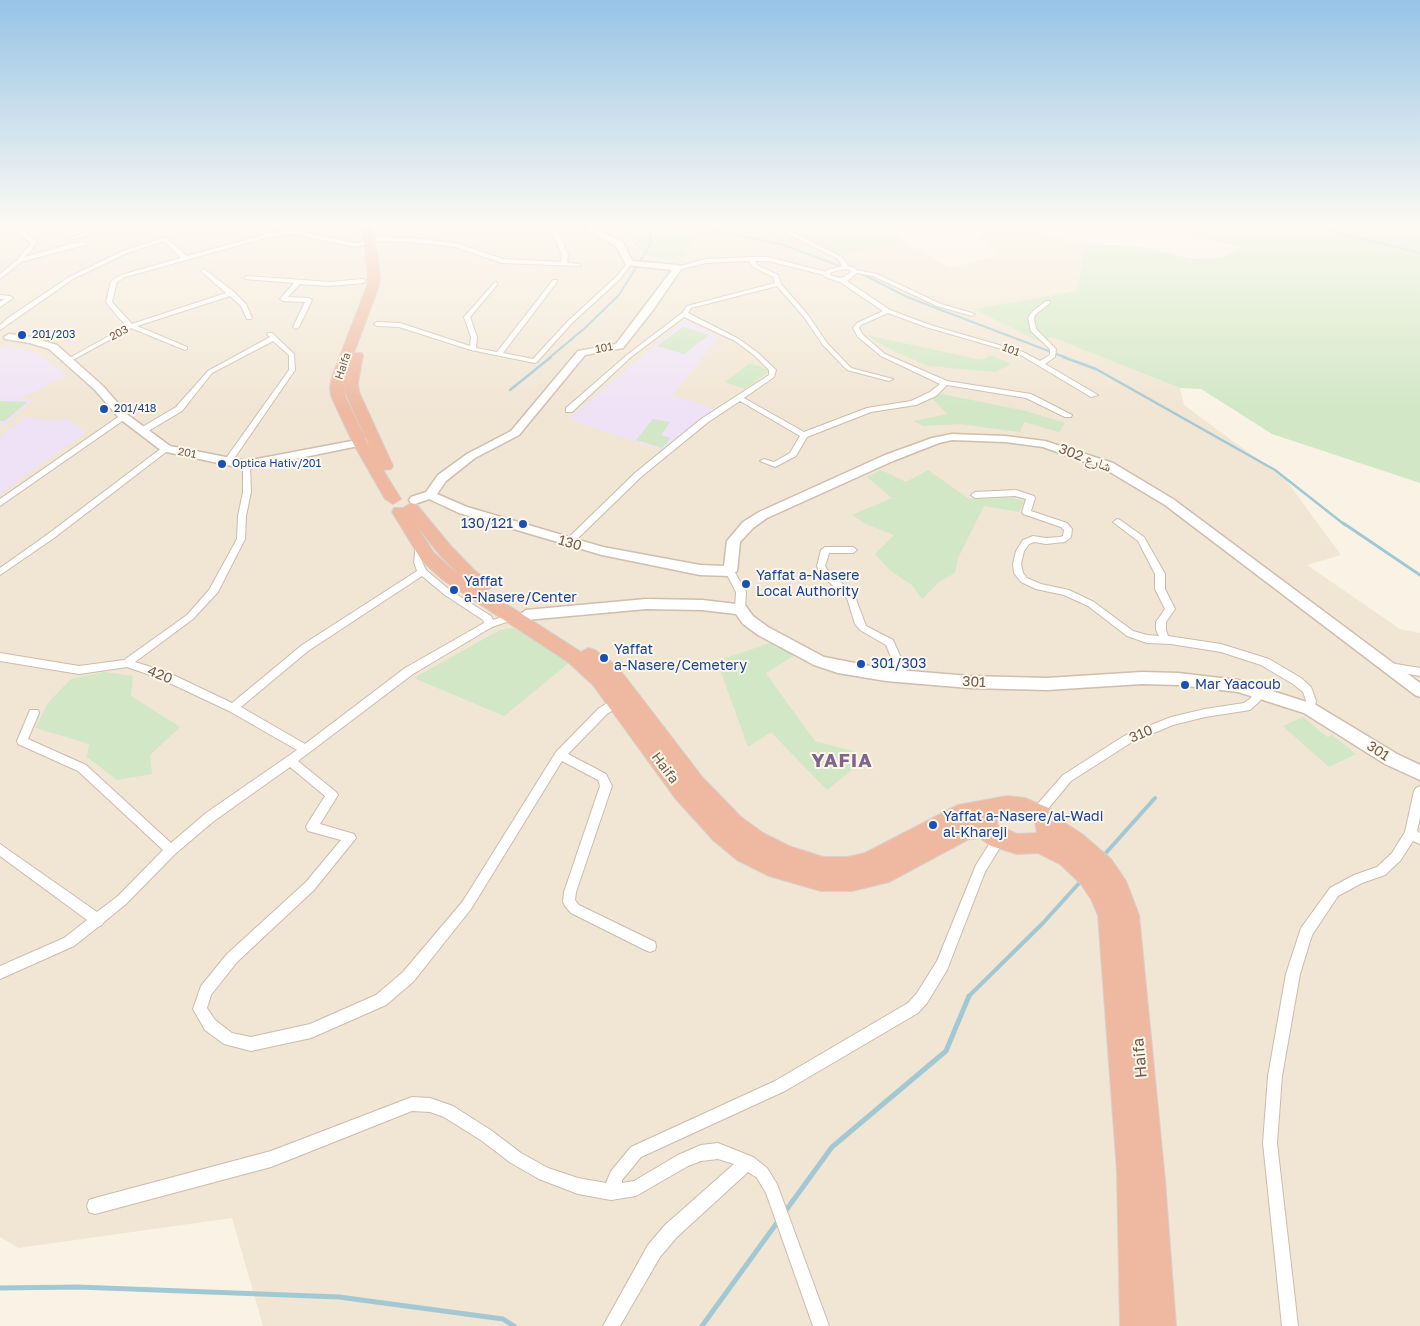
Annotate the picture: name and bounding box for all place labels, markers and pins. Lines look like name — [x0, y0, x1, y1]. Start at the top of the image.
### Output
place label: 201/203 — [32, 328, 75, 342]
marker: 201/203 — [16, 329, 28, 341]
place label: 201/418 — [114, 402, 157, 416]
marker: 201/418 — [98, 403, 110, 415]
place label: Optica Hativ/201 — [232, 457, 321, 471]
marker: Optica Hativ/201 — [216, 458, 228, 470]
place label: 130/121 — [461, 516, 513, 532]
marker: 130/121 — [517, 518, 529, 530]
place label: Yaffat a-Nasere Local Authority — [756, 568, 859, 600]
place label: Yaffat a-Nasere/Center — [464, 574, 577, 606]
marker: Yaffat a-Nasere Local Authority — [740, 578, 752, 590]
marker: Yaffat a-Nasere/Center — [448, 584, 460, 596]
place label: Yaffat a-Nasere/Cemetery — [614, 642, 747, 674]
marker: Yaffat a-Nasere/Cemetery — [598, 652, 610, 664]
place label: 301/303 — [871, 656, 926, 672]
marker: 301/303 — [855, 658, 867, 670]
place label: Mar Yaacoub — [1195, 677, 1281, 693]
marker: Mar Yaacoub — [1179, 679, 1191, 691]
place label: Yaffat a-Nasere/al-Wadi al-Khareji — [943, 809, 1103, 842]
marker: Yaffat a-Nasere/al-Wadi al-Khareji — [927, 819, 939, 831]

